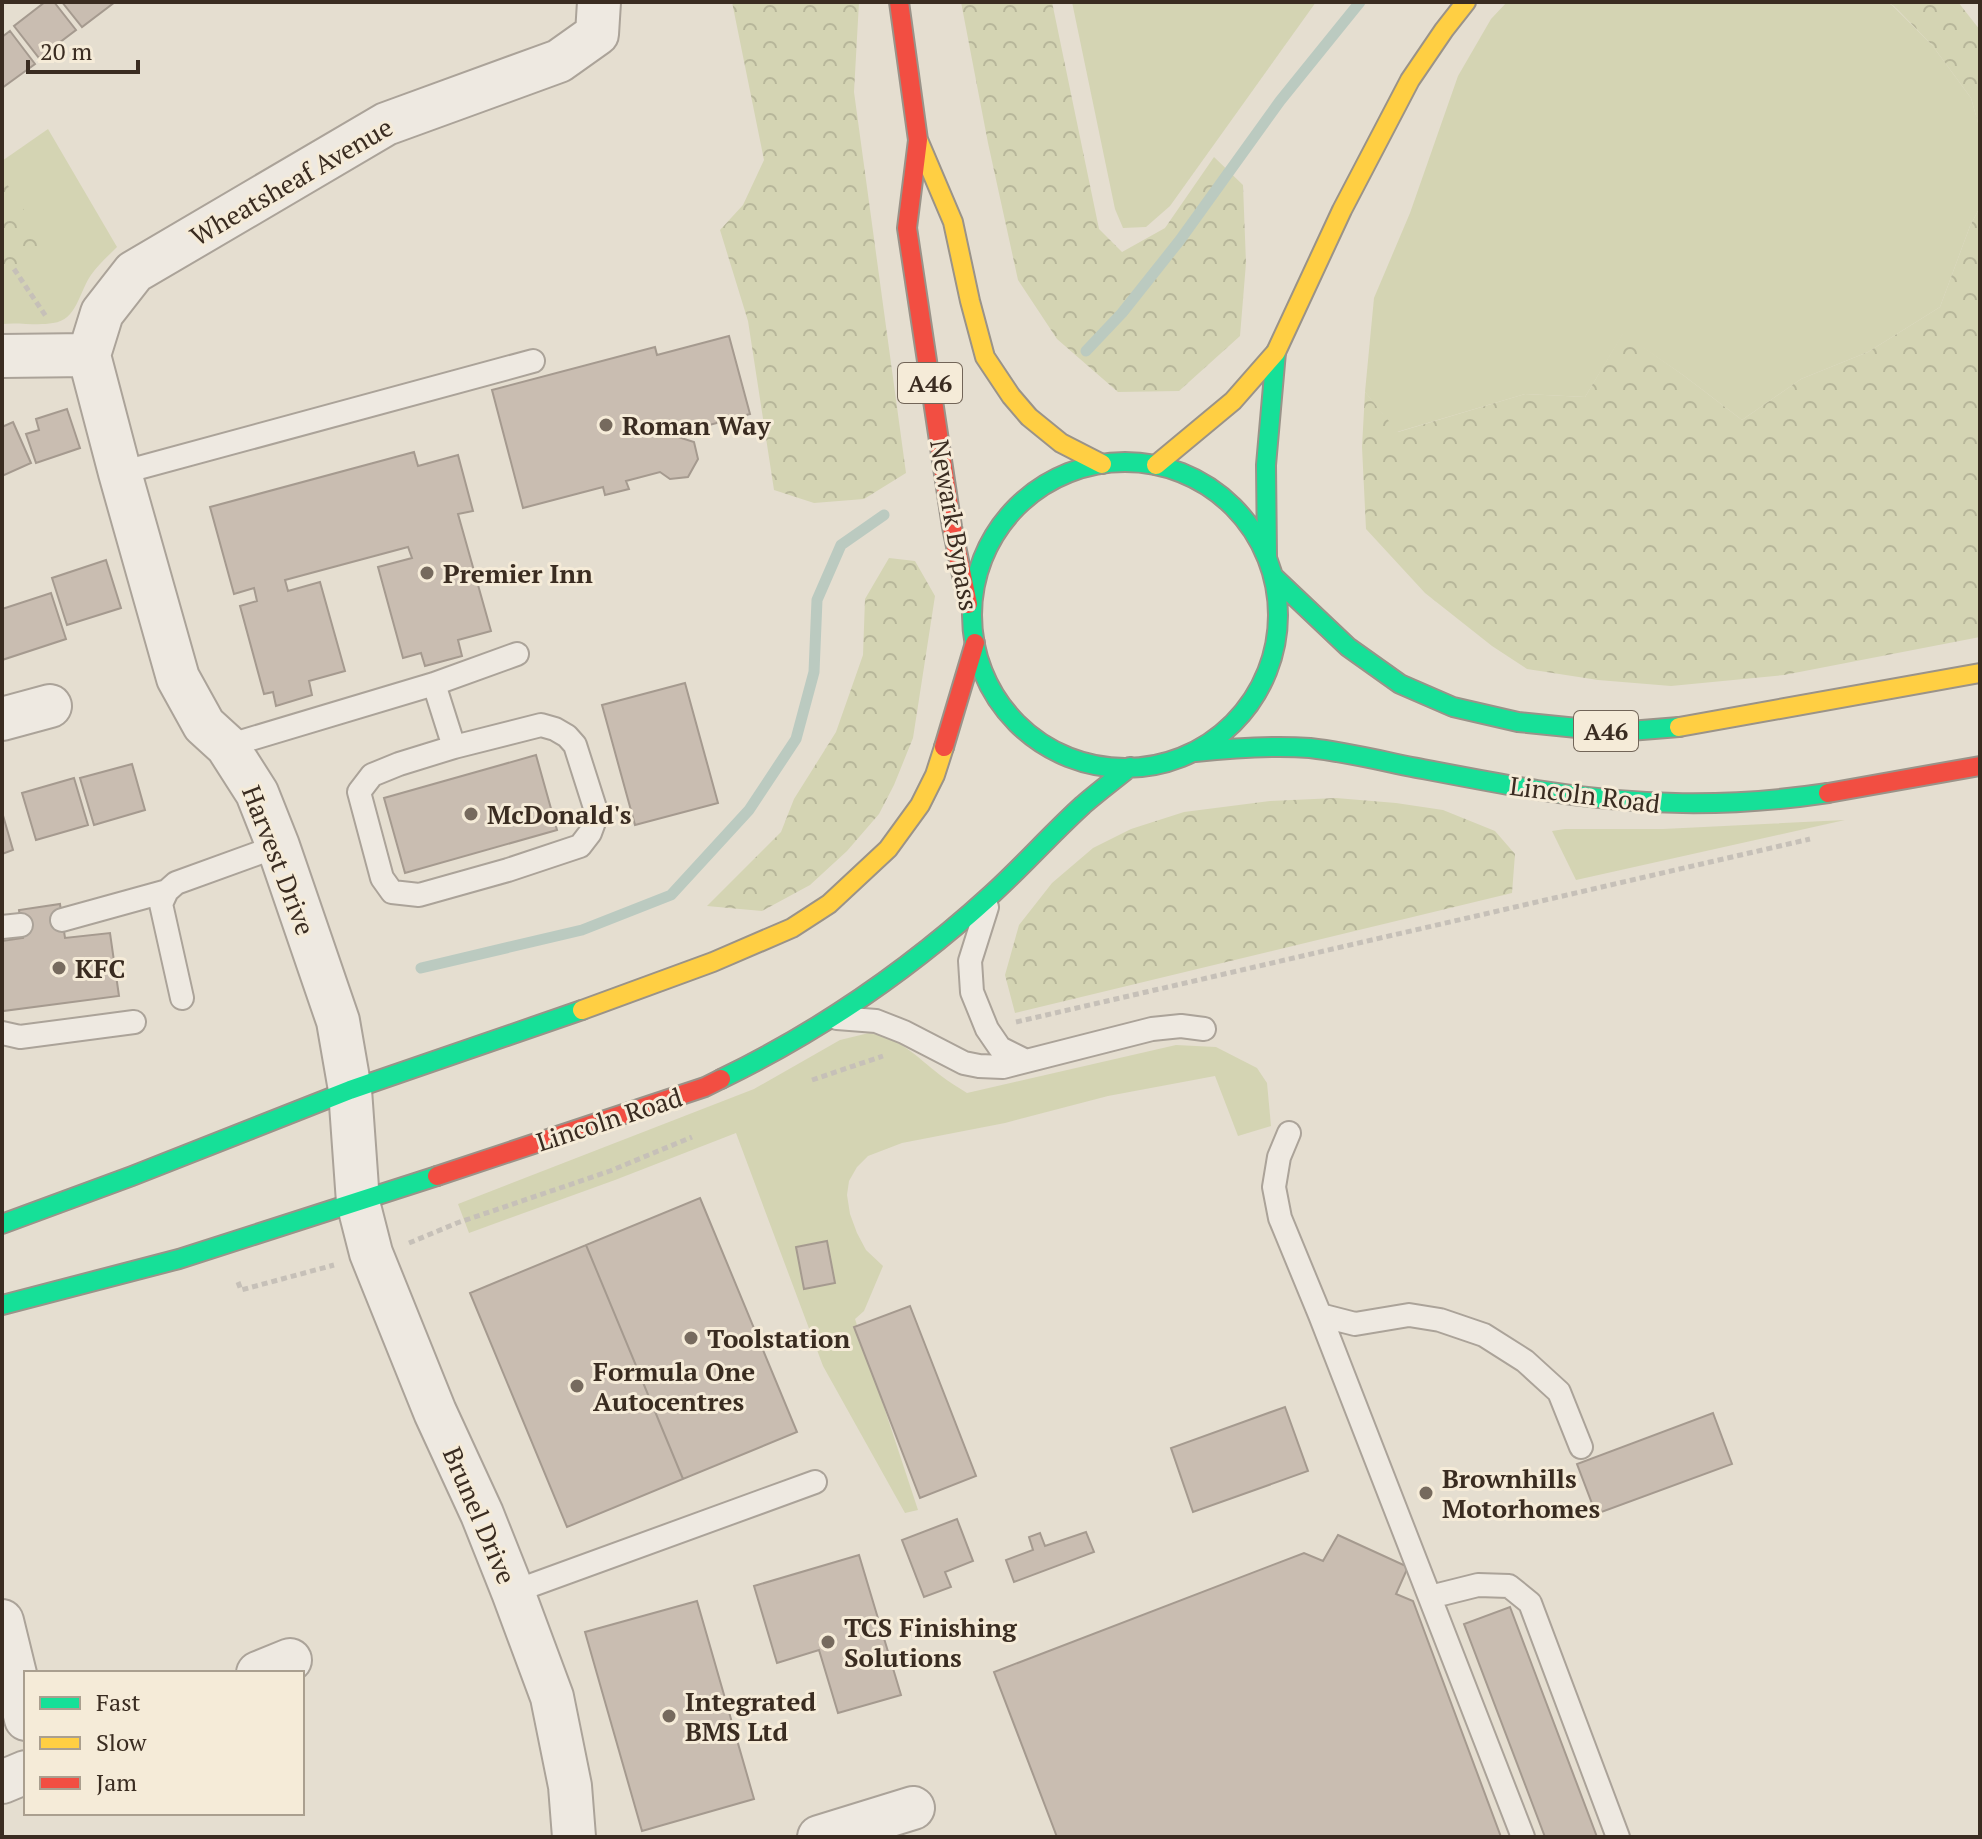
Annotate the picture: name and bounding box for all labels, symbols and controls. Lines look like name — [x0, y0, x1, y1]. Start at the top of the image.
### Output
scale bar — [28, 24, 138, 74]
text: 20 m — [40, 35, 92, 67]
street label: Wheatsheaf Avenue — [184, 109, 398, 253]
road number: A46 — [898, 363, 962, 403]
place label: Roman Way — [622, 408, 772, 442]
marker: Roman Way — [597, 416, 615, 434]
street label: Newark Bypass — [923, 437, 987, 613]
place label: Premier Inn — [443, 556, 593, 590]
marker: Premier Inn — [418, 564, 436, 582]
road number: A46 — [1574, 711, 1638, 751]
street label: Lincoln Road — [1508, 768, 1662, 820]
street label: Harvest Drive — [235, 780, 323, 940]
place label: McDonald's — [487, 797, 631, 831]
marker: McDonald's — [462, 805, 480, 823]
place label: KFC — [75, 951, 125, 985]
marker: KFC — [50, 959, 68, 977]
street label: Lincoln Road — [532, 1079, 686, 1159]
place label: Toolstation — [707, 1321, 850, 1355]
marker: Toolstation — [682, 1329, 700, 1347]
place label: Formula One Autocentres — [593, 1354, 755, 1418]
marker: Formula One Autocentres — [568, 1377, 586, 1395]
street label: Brunel Drive — [436, 1441, 524, 1589]
place label: Brownhills Motorhomes — [1442, 1461, 1600, 1525]
marker: Brownhills Motorhomes — [1417, 1484, 1435, 1502]
place label: TCS Finishing Solutions — [844, 1610, 1018, 1674]
marker: TCS Finishing Solutions — [819, 1633, 837, 1651]
legend — [24, 1671, 304, 1815]
place label: Integrated BMS Ltd — [685, 1684, 816, 1748]
text: Fast — [96, 1686, 141, 1718]
marker: Integrated BMS Ltd — [660, 1707, 678, 1725]
text: Slow — [96, 1726, 147, 1758]
text: Jam — [96, 1766, 137, 1798]

